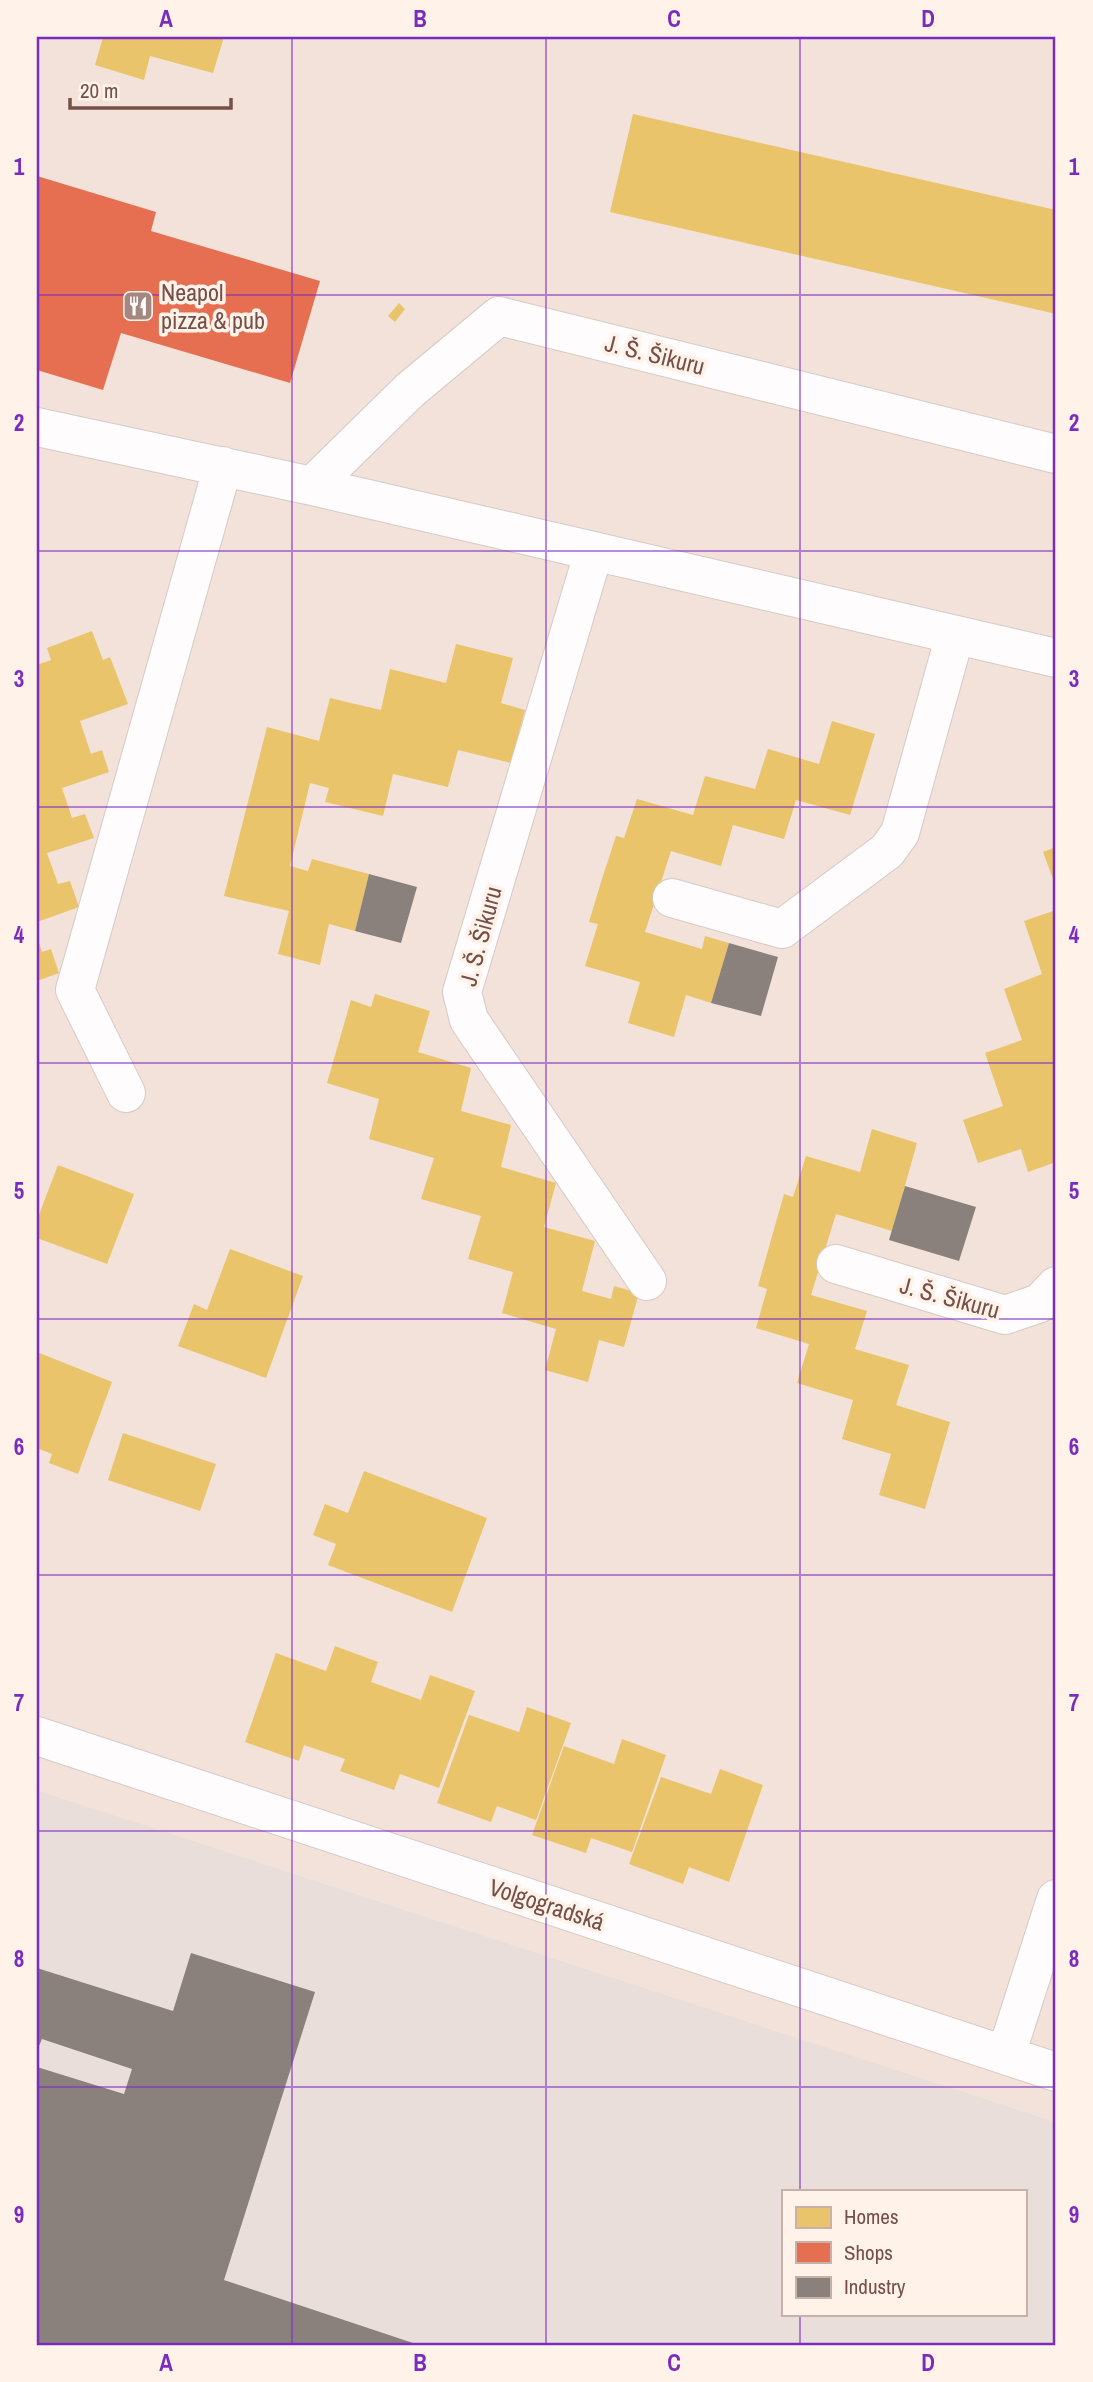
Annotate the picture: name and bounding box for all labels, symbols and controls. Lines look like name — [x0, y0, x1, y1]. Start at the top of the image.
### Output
text: A — [159, 3, 173, 34]
text: B — [413, 3, 427, 34]
text: C — [667, 3, 681, 34]
text: D — [921, 3, 935, 34]
scale bar — [70, 66, 231, 110]
text: 20 m — [80, 76, 118, 105]
text: 1 — [14, 151, 25, 182]
text: 1 — [1069, 151, 1080, 182]
place label: Neapol pizza & pub — [161, 276, 265, 336]
restaurant icon: Neapol pizza & pub — [121, 289, 155, 323]
street label: J. Š. Šikuru — [602, 326, 708, 382]
text: 2 — [14, 407, 24, 438]
text: 2 — [1069, 407, 1079, 438]
text: 3 — [14, 663, 24, 694]
text: 3 — [1069, 663, 1079, 694]
street label: J. Š. Šikuru — [451, 883, 509, 989]
text: 4 — [14, 919, 25, 950]
text: 4 — [1069, 919, 1080, 950]
text: 5 — [14, 1175, 24, 1206]
text: 5 — [1069, 1175, 1079, 1206]
street label: J. Š. Šikuru — [897, 1268, 1003, 1326]
text: 6 — [14, 1431, 24, 1462]
text: 6 — [1069, 1431, 1079, 1462]
text: 7 — [14, 1687, 24, 1718]
text: 7 — [1069, 1687, 1079, 1718]
street label: Volgogradská — [485, 1870, 609, 1938]
text: 8 — [14, 1943, 24, 1974]
text: 8 — [1069, 1943, 1079, 1974]
legend — [782, 2190, 1026, 2316]
text: 9 — [14, 2199, 24, 2230]
text: 9 — [1069, 2199, 1079, 2230]
text: Homes — [844, 2202, 899, 2231]
text: Shops — [844, 2238, 893, 2267]
text: Industry — [844, 2272, 906, 2301]
text: A — [159, 2347, 173, 2378]
text: B — [413, 2347, 427, 2378]
text: C — [667, 2347, 681, 2378]
text: D — [921, 2347, 935, 2378]

